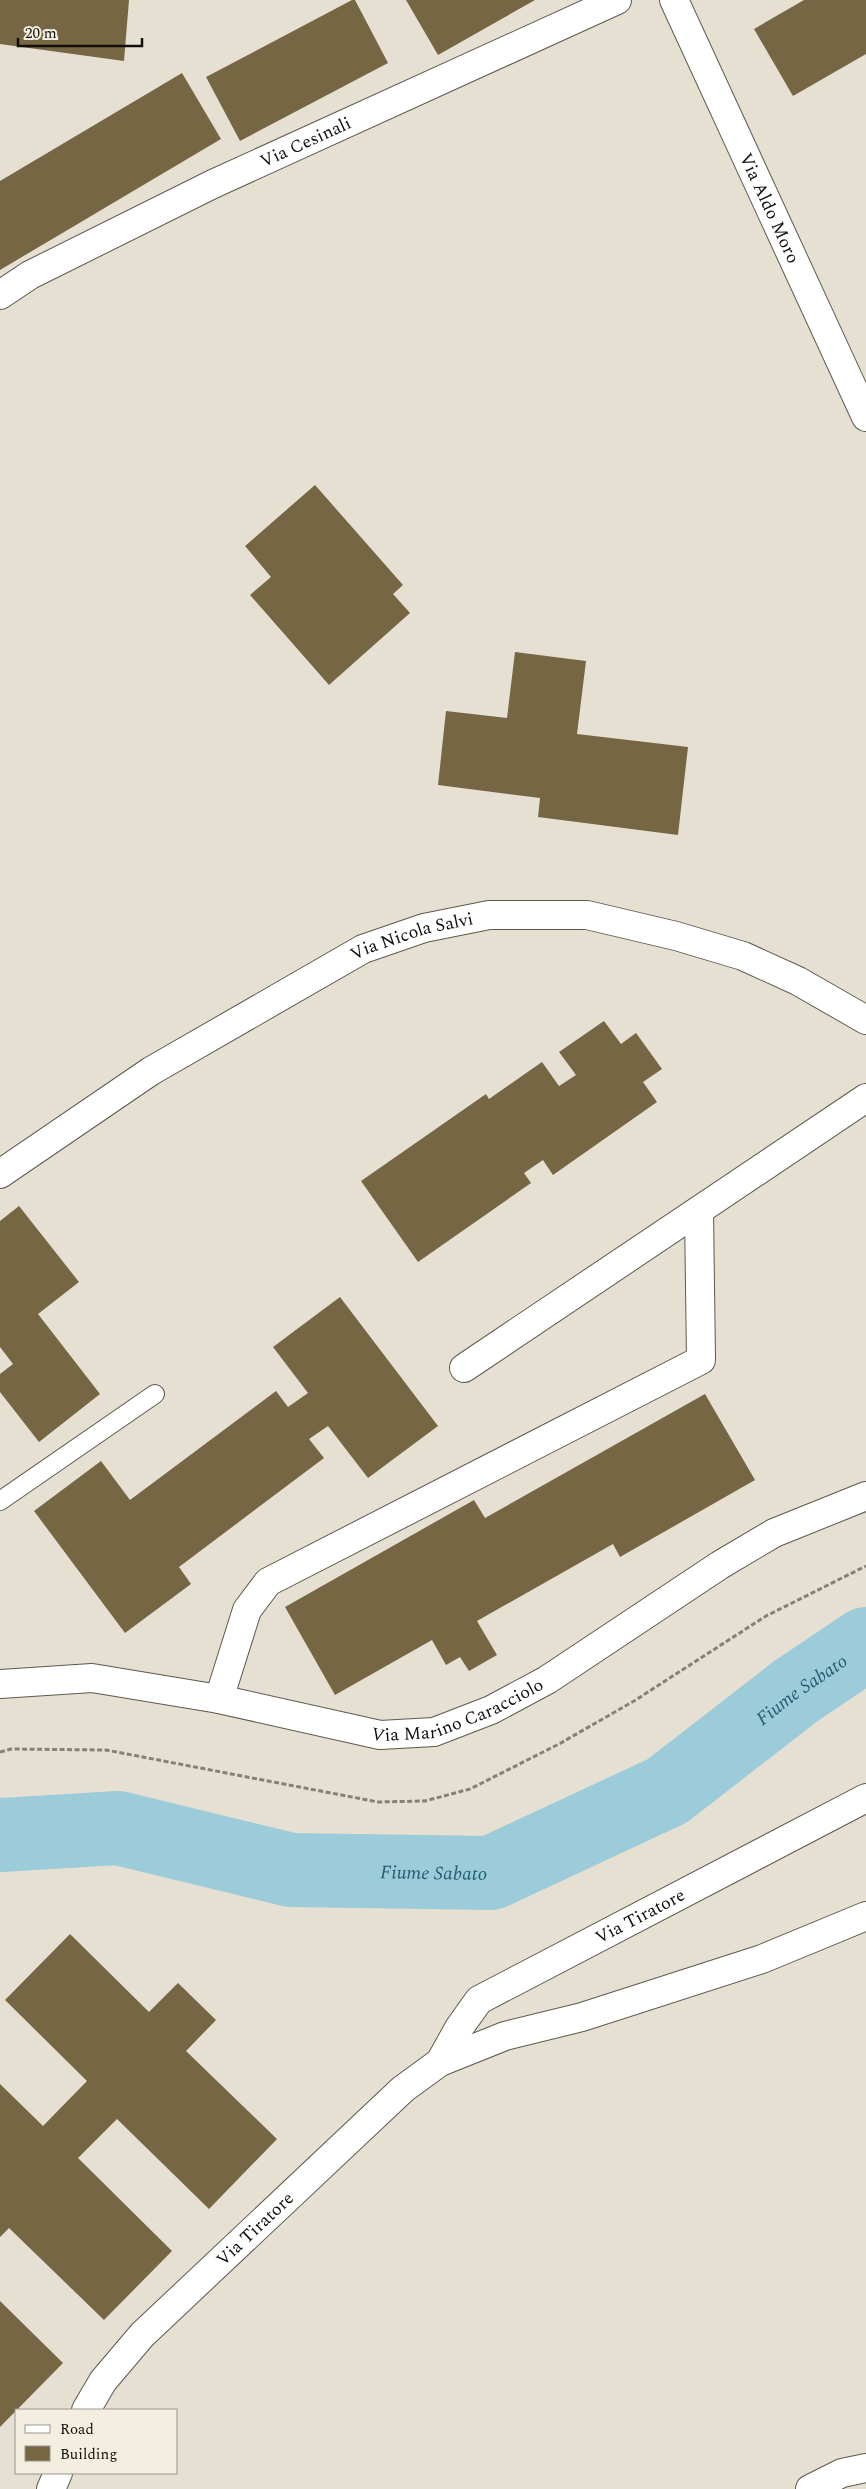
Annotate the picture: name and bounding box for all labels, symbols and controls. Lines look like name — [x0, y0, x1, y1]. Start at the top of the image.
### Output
scale bar — [18, 15, 141, 47]
text: 20 m — [25, 22, 57, 45]
street label: Via Cesinali — [256, 110, 356, 175]
street label: Via Aldo Moro — [732, 148, 806, 268]
street label: Via Nicola Salvi — [345, 905, 476, 968]
water label: Fiume Sabato — [750, 1647, 854, 1733]
street label: Via Marino Caracciolo — [368, 1671, 548, 1750]
water label: Fiume Sabato — [380, 1858, 488, 1889]
street label: Via Tiratore — [590, 1882, 690, 1951]
street label: Via Tiratore — [210, 2186, 300, 2272]
legend — [15, 2409, 178, 2474]
text: Road — [60, 2418, 94, 2441]
text: Building — [60, 2443, 117, 2466]

